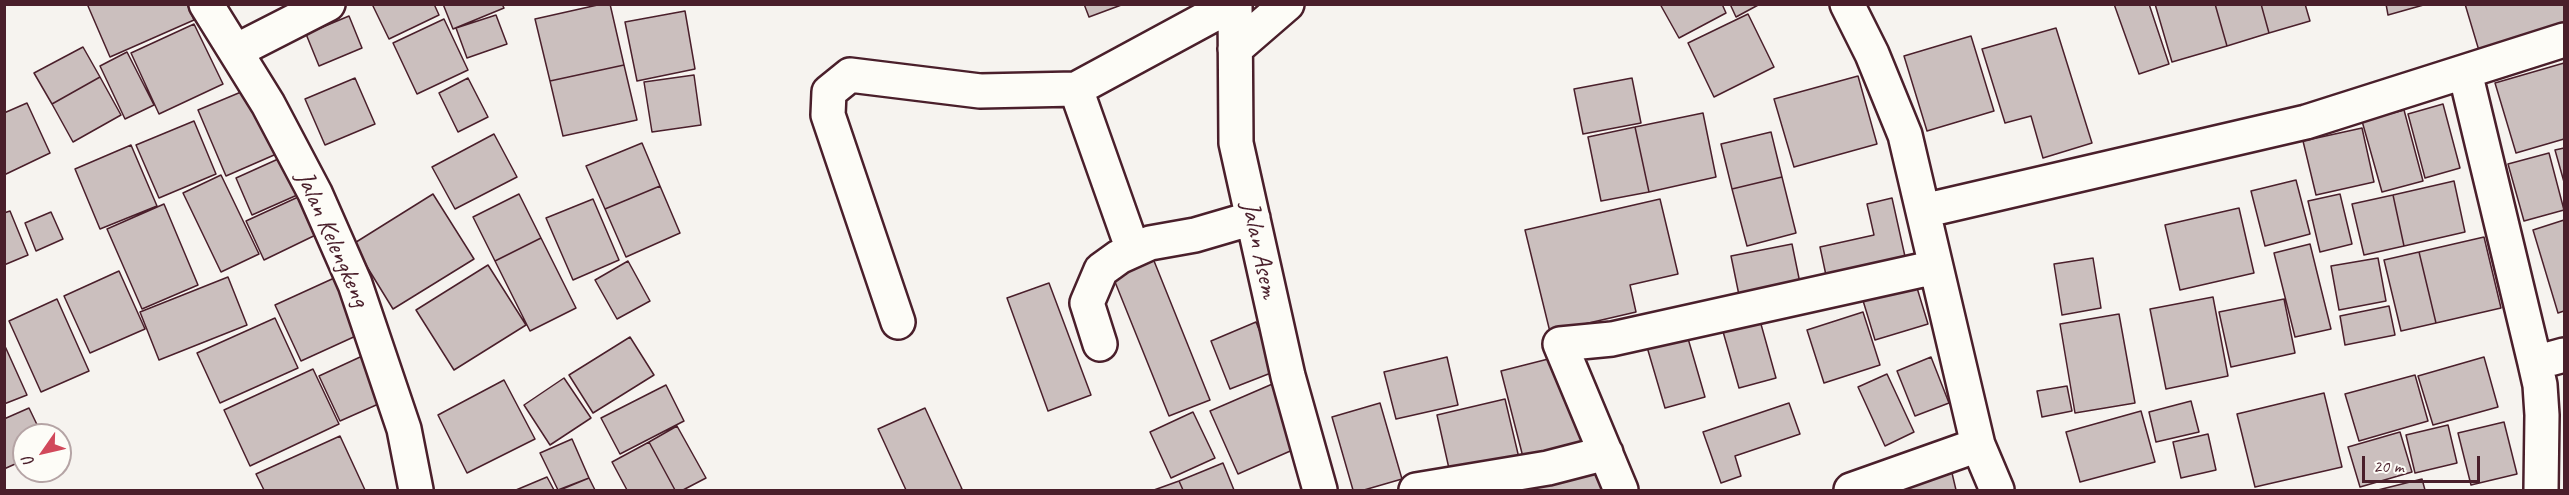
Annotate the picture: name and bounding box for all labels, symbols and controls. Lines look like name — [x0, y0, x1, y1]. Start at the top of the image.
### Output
street label: Jalan Kelengkeng — [288, 166, 376, 312]
street label: Jalan Asem — [1234, 199, 1284, 301]
north arrow — [12, 423, 72, 483]
scale bar — [2365, 444, 2484, 482]
text: U — [18, 453, 39, 471]
text: 20 m — [2373, 455, 2404, 477]

